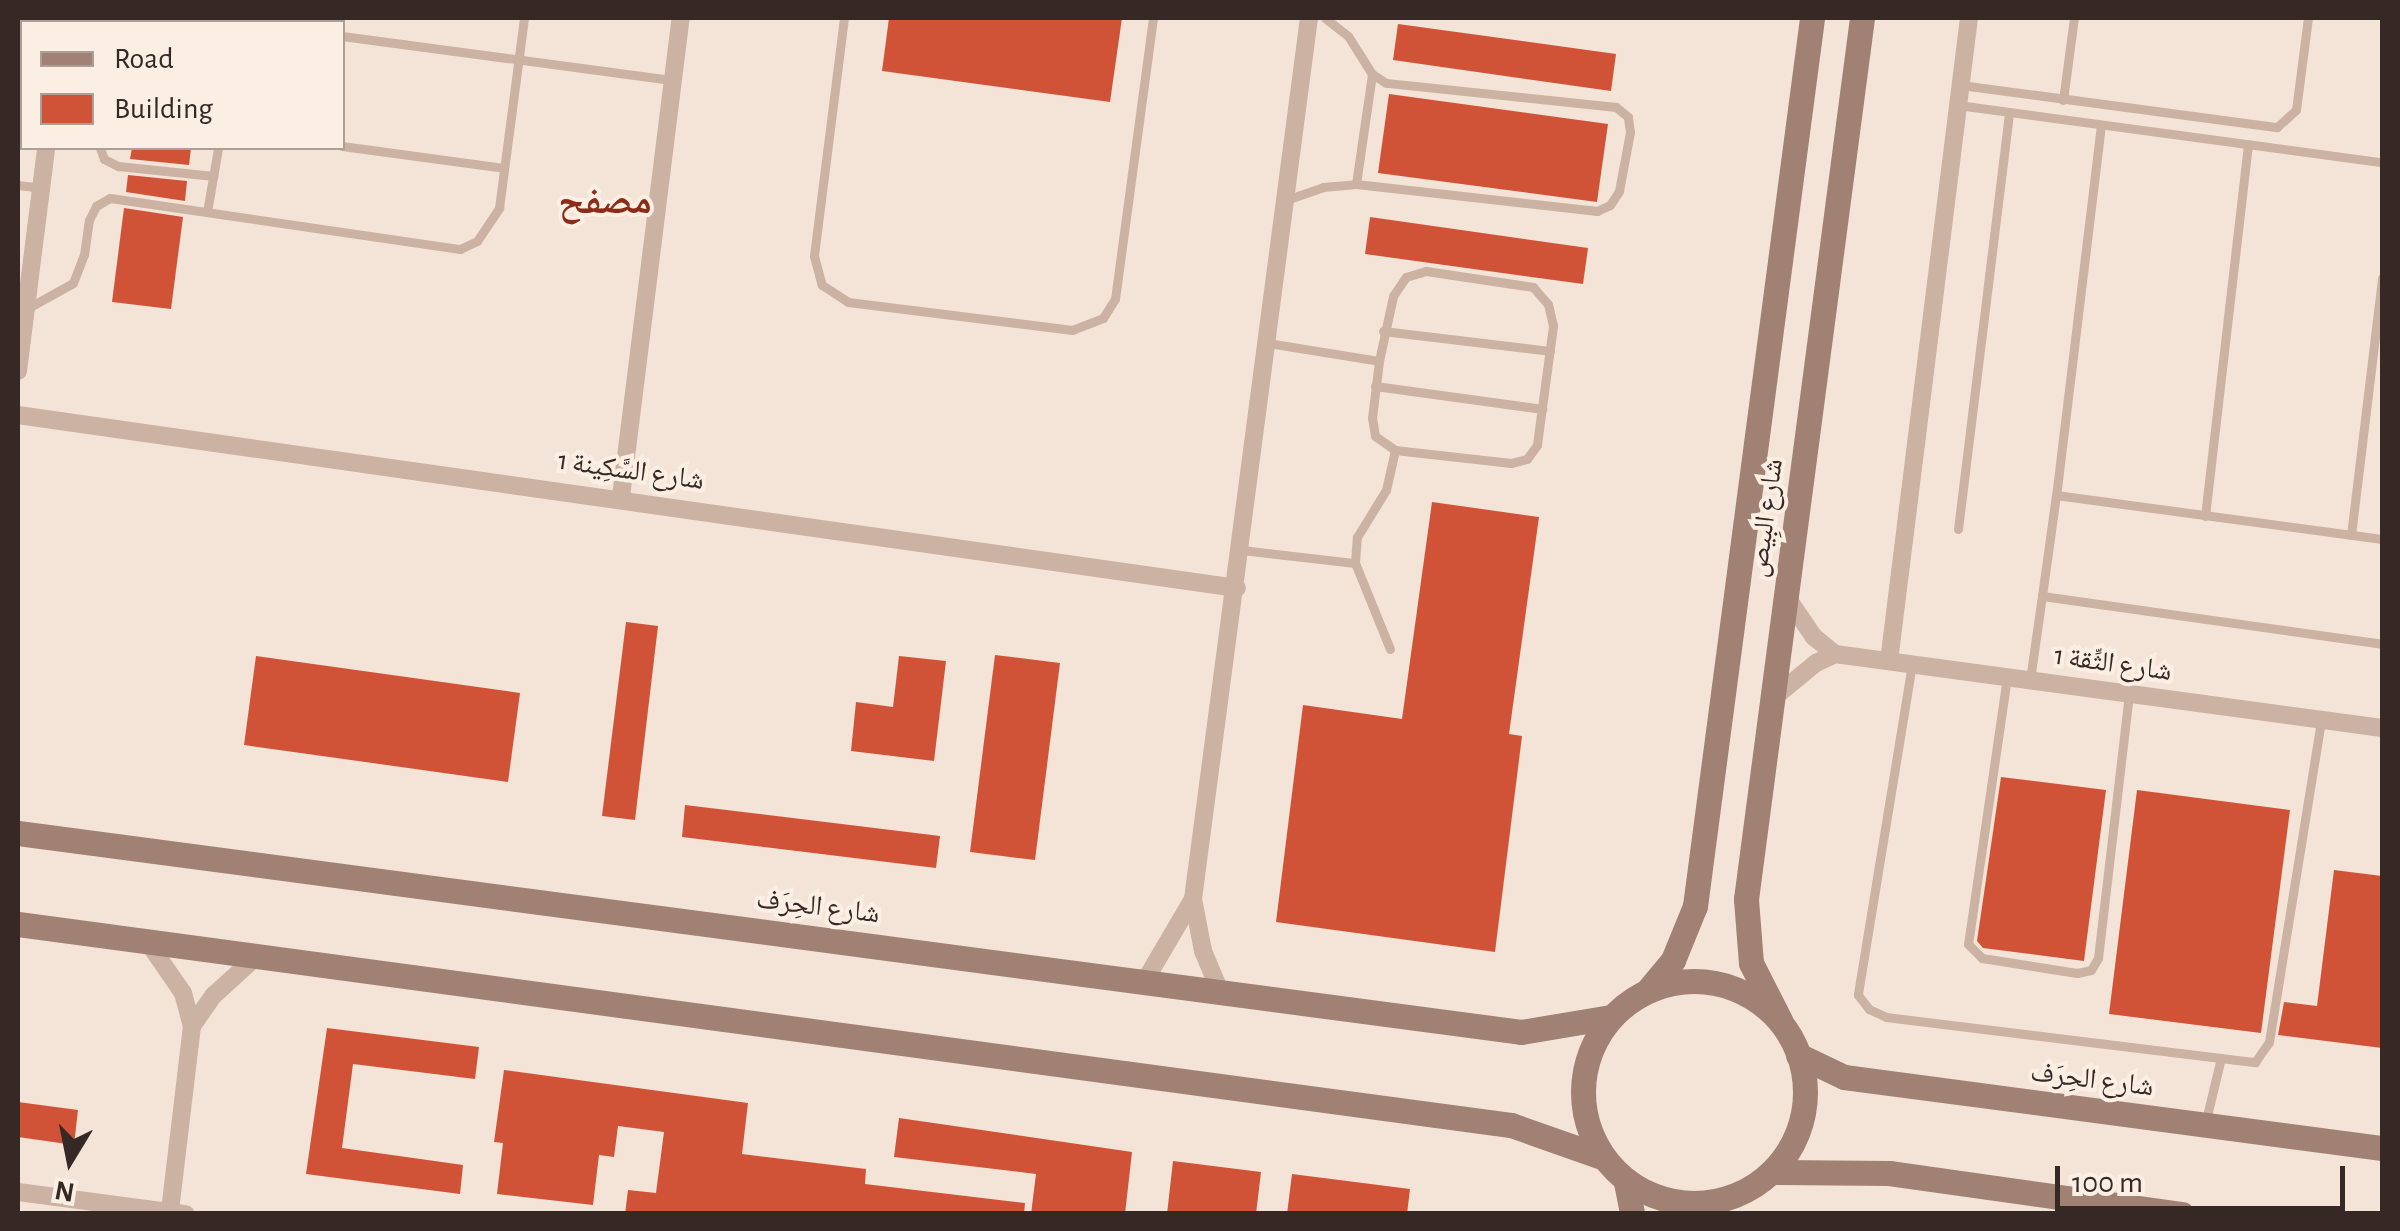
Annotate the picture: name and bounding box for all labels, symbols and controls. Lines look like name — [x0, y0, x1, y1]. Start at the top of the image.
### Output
legend — [20, 20, 345, 150]
text: Road — [114, 44, 174, 74]
text: Building — [114, 94, 213, 124]
district label: مصفح — [558, 180, 652, 226]
street label: شارع السَّكِينة 1 — [556, 444, 706, 498]
street label: شارع البِيص — [1741, 457, 1791, 579]
street label: شارع الثِّقة 1 — [2052, 639, 2174, 689]
street label: شارع الحِرَف — [754, 883, 882, 931]
street label: شارع الحِرَف — [2028, 1056, 2156, 1104]
north arrow — [20, 1111, 120, 1211]
scale bar — [2060, 1146, 2350, 1208]
text: 100 m — [2072, 1168, 2143, 1198]
text: N — [53, 1175, 77, 1206]

